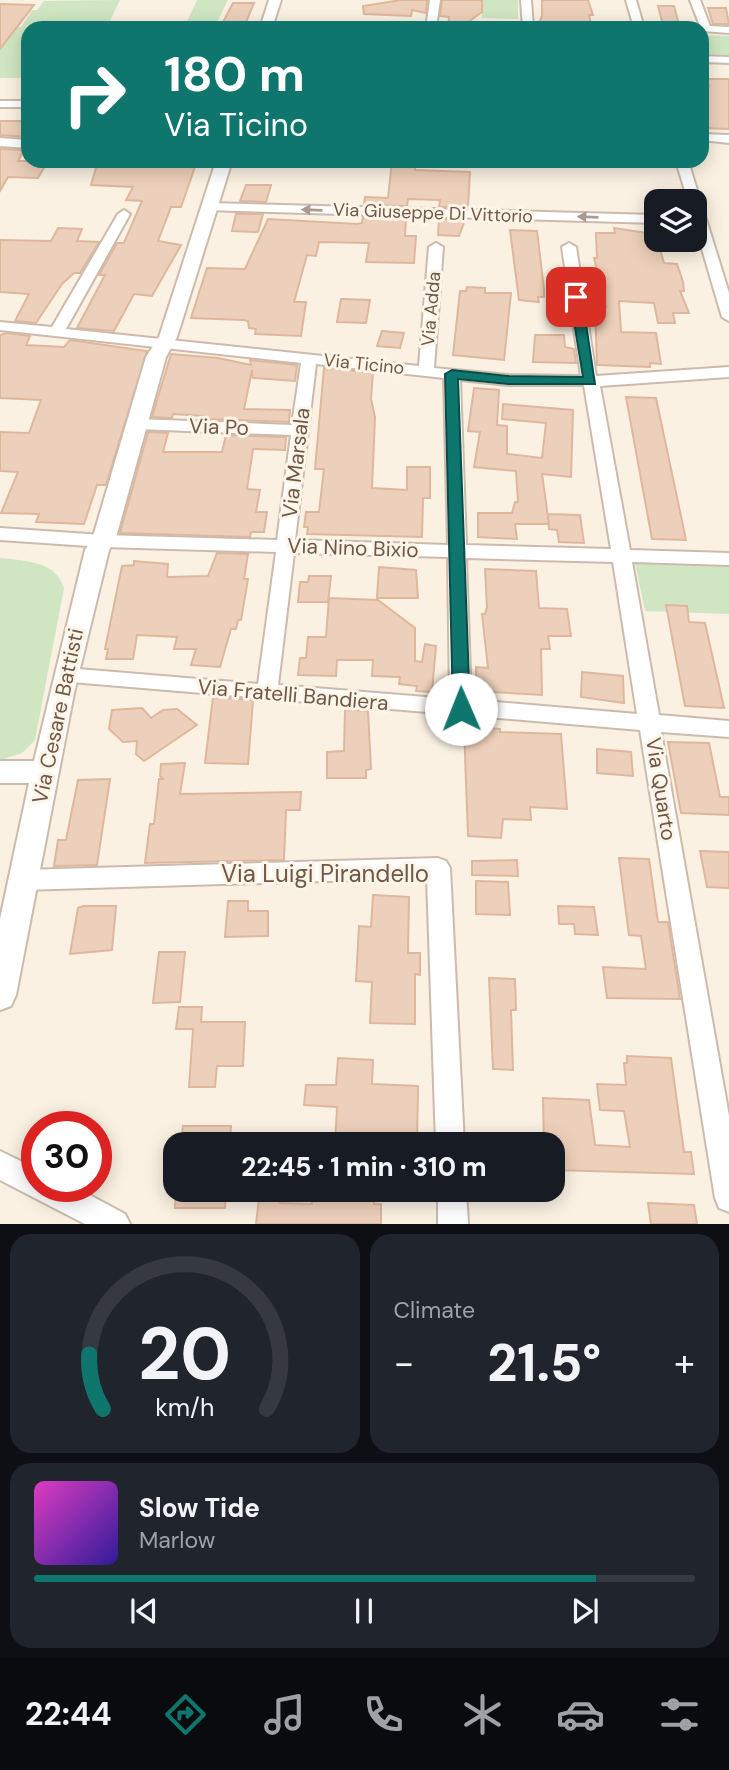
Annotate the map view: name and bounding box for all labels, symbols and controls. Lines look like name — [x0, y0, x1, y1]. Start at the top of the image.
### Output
text: 180 m — [164, 42, 305, 106]
icon: right — [49, 49, 140, 140]
text: Via Ticino — [164, 104, 308, 146]
map controls — [644, 189, 707, 252]
button: layers — [644, 189, 707, 252]
street label: Via Giuseppe Di Vittorio — [333, 198, 533, 228]
one-way arrow — [300, 204, 322, 215]
one-way arrow — [577, 212, 599, 223]
pin — [546, 267, 606, 327]
street label: Via Adda — [416, 271, 446, 347]
icon: arrive — [557, 278, 595, 316]
street label: Via Ticino — [322, 348, 406, 380]
street label: Via Marsala — [275, 406, 317, 520]
street label: Via Po — [188, 412, 250, 442]
street label: Via Nino Bixio — [287, 532, 419, 564]
street label: Via Cesare Battisti — [26, 626, 90, 806]
position arrow — [424, 672, 498, 746]
street label: Via Fratelli Bandiera — [196, 673, 390, 717]
street label: Via Quarto — [639, 735, 683, 843]
street label: Via Luigi Pirandello — [221, 858, 429, 889]
speed limit sign: 30 — [21, 1111, 112, 1202]
text: 22:45 · 1 min · 310 m — [241, 1150, 487, 1184]
text: Climate — [394, 1295, 475, 1325]
text: 20 — [138, 1308, 231, 1403]
text: 21.5° — [487, 1329, 601, 1397]
text: − — [394, 1338, 414, 1388]
text: + — [674, 1338, 695, 1388]
text: km/h — [155, 1391, 214, 1424]
text: Slow Tide — [139, 1491, 260, 1525]
text: Marlow — [139, 1525, 215, 1555]
icon: previous — [125, 1592, 163, 1630]
icon: pause — [345, 1592, 383, 1630]
icon: next — [566, 1592, 604, 1630]
icon: directions — [161, 1690, 210, 1739]
icon: music — [260, 1690, 309, 1739]
icon: phone — [359, 1690, 408, 1739]
icon: climate — [458, 1690, 507, 1739]
icon: car — [556, 1690, 605, 1739]
icon: filters — [655, 1690, 704, 1739]
text: 22:44 — [25, 1693, 112, 1735]

